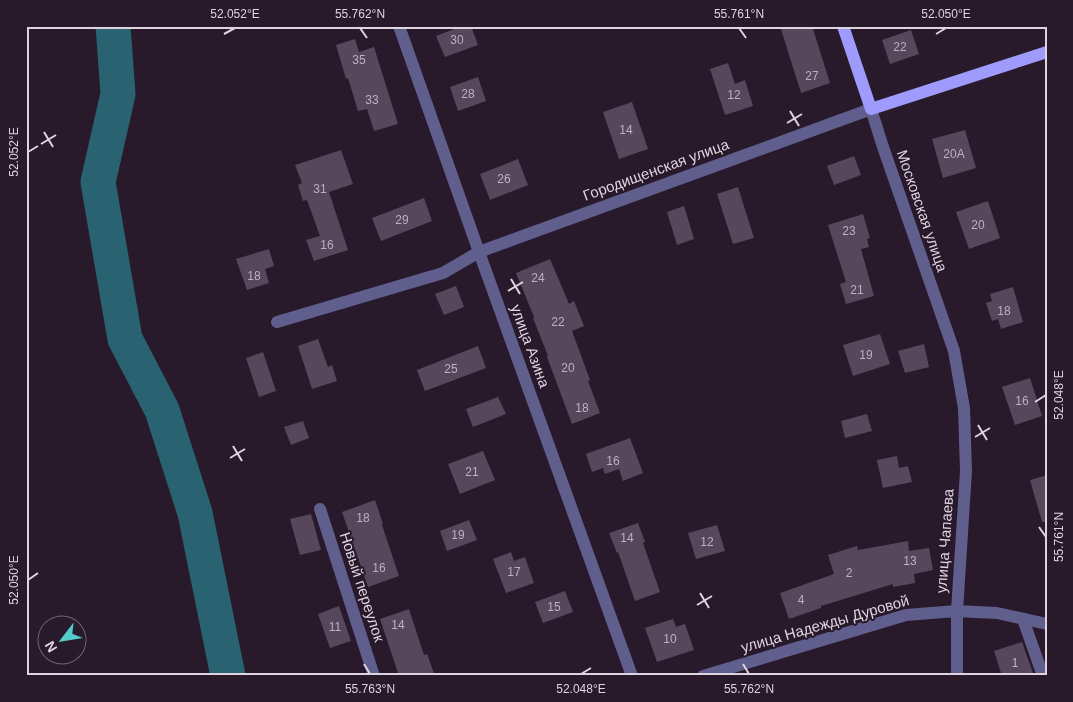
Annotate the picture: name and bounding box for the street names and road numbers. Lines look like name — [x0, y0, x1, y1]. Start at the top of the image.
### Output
street label: Городищенская улица — [581, 135, 732, 204]
street label: Московская улица — [894, 148, 952, 275]
street label: улица Азина — [508, 302, 554, 390]
street label: улица Чапаева — [932, 488, 957, 594]
street label: Новый переулок — [337, 530, 388, 644]
street label: улица Надежды Дуровой — [739, 591, 911, 656]

